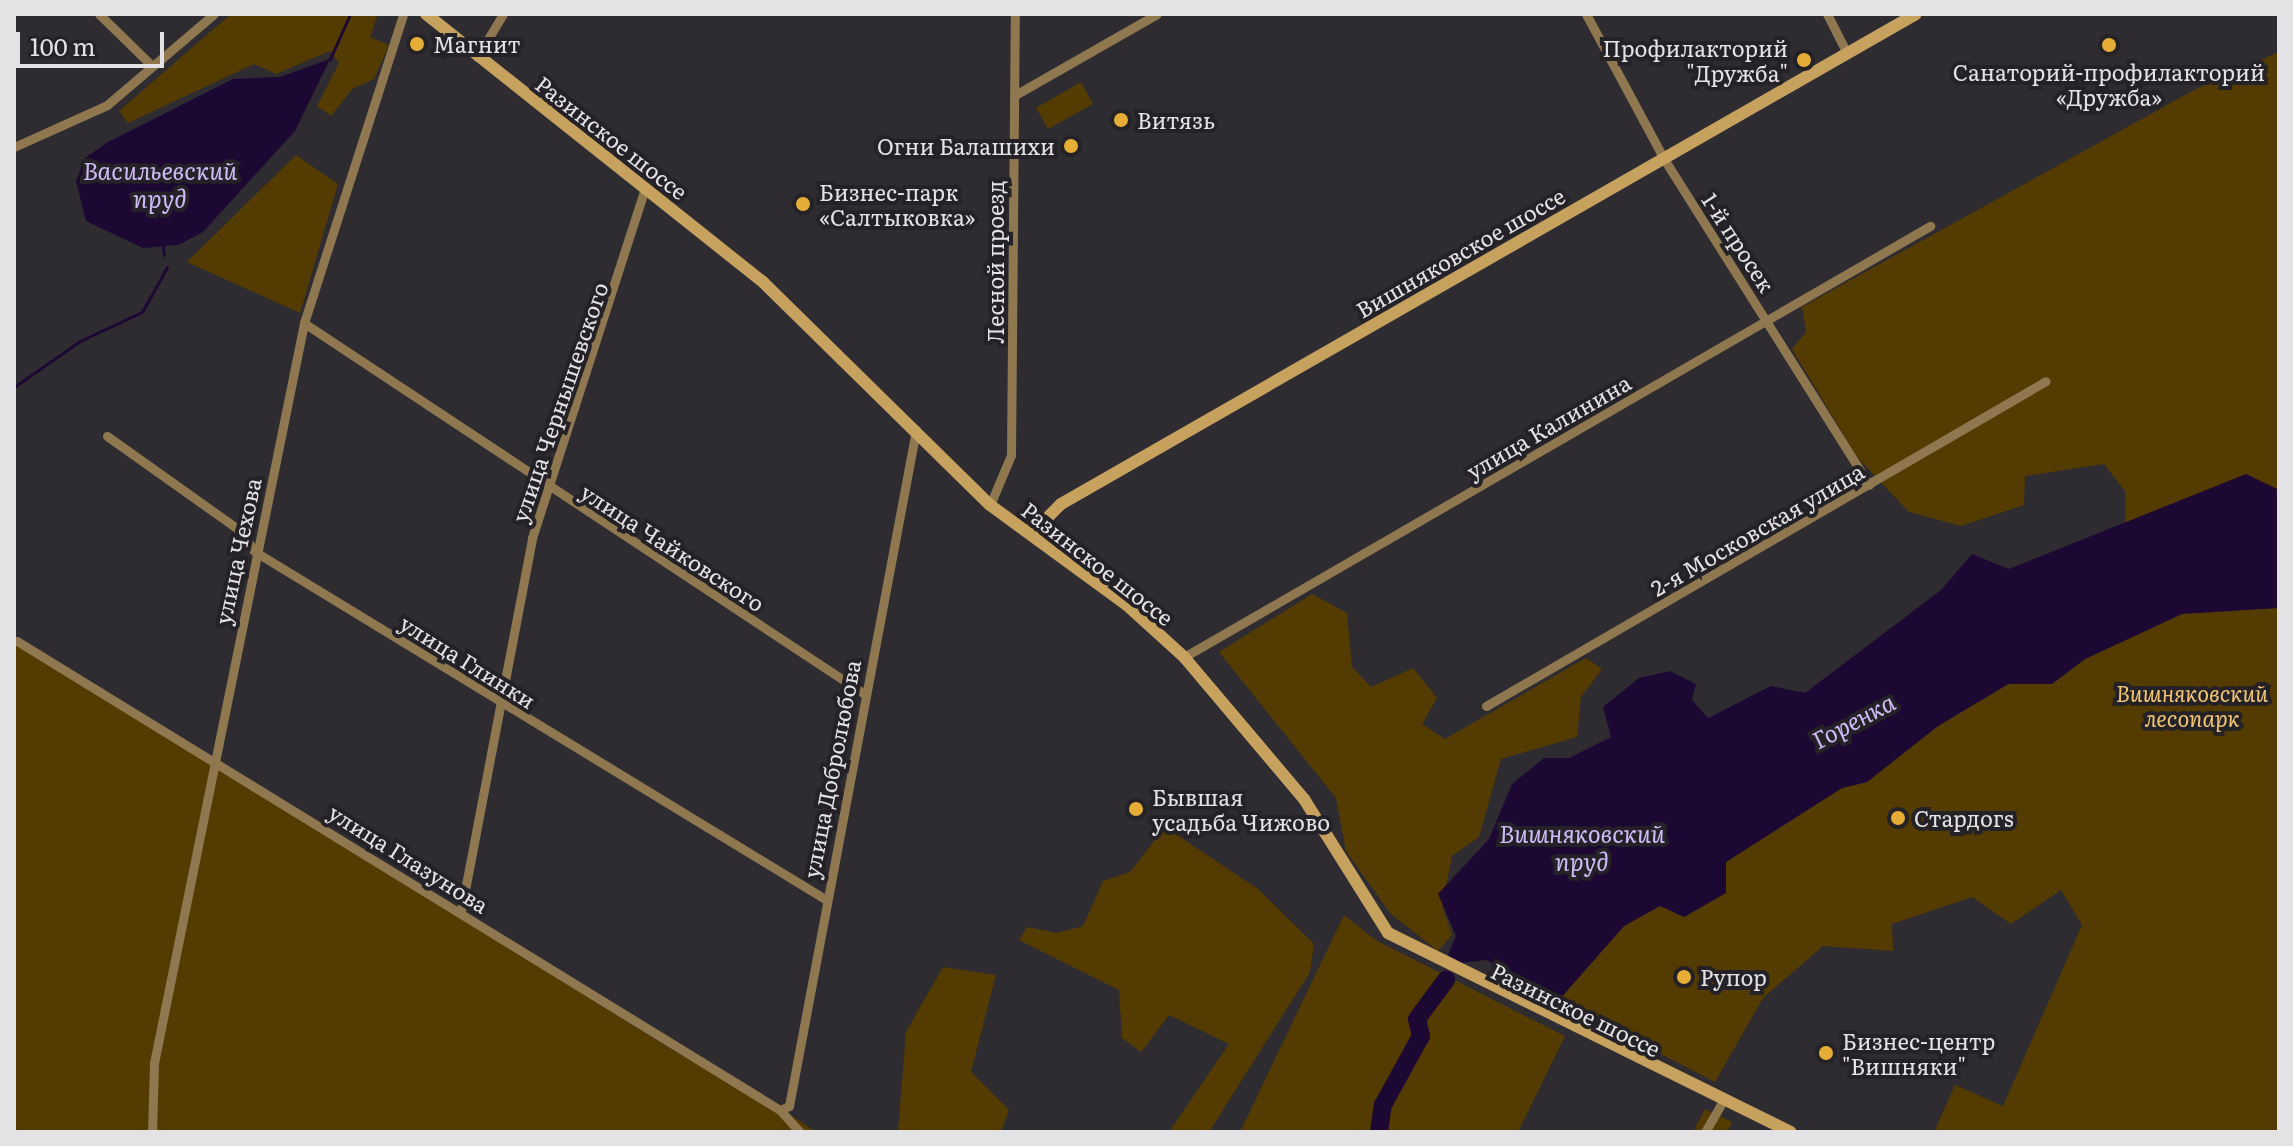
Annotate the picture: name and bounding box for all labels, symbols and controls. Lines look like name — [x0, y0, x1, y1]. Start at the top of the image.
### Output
scale bar — [20, 16, 168, 66]
text: 100 m — [30, 28, 96, 63]
place label: Магнит — [433, 31, 520, 57]
place label: Профилакторий "Дружба" — [1603, 34, 1788, 86]
marker: Магнит — [408, 35, 426, 53]
marker: Санаторий-профилакторий «Дружба» — [2100, 36, 2118, 54]
marker: Профилакторий "Дружба" — [1795, 51, 1813, 69]
place label: Санаторий-профилакторий «Дружба» — [1953, 58, 2265, 110]
street label: Разинское шоссе — [531, 70, 693, 204]
place label: Витязь — [1137, 107, 1215, 133]
marker: Витязь — [1112, 111, 1130, 129]
place label: Огни Балашихи — [877, 133, 1055, 159]
marker: Огни Балашихи — [1062, 137, 1080, 155]
water label: Васильевский пруд — [83, 156, 237, 212]
place label: Бизнес-парк «Салтыковка» — [819, 178, 976, 230]
street label: Лесной проезд — [982, 180, 1008, 344]
street label: Вишняковское шоссе — [1351, 181, 1569, 323]
street label: 1-й просек — [1697, 188, 1781, 296]
marker: Бизнес-парк «Салтыковка» — [794, 195, 812, 213]
street label: улица Чернышевского — [505, 278, 613, 526]
street label: улица Калинина — [1461, 368, 1635, 484]
street label: 2-я Московская улица — [1646, 457, 1868, 601]
street label: улица Чехова — [209, 475, 265, 627]
street label: улица Чайковского — [576, 478, 770, 616]
street label: Разинское шоссе — [1017, 496, 1179, 630]
street label: улица Глинки — [395, 609, 541, 713]
street label: улица Добролюбова — [797, 658, 865, 880]
park label: Вишняковский лесопарк — [2116, 679, 2268, 730]
water label: Горенка — [1807, 686, 1899, 754]
place label: Бывшая усадьба Чижово — [1152, 783, 1330, 834]
street label: улица Глазунова — [324, 798, 494, 918]
marker: Бывшая усадьба Чижово — [1127, 800, 1145, 818]
place label: Стардогs — [1914, 805, 2014, 831]
marker: Стардогs — [1889, 809, 1907, 827]
water label: Вишняковский пруд — [1499, 819, 1665, 875]
street label: Разинское шоссе — [1487, 957, 1665, 1061]
place label: Рупор — [1700, 964, 1767, 990]
marker: Рупор — [1675, 968, 1693, 986]
place label: Бизнес-центр "Вишняки" — [1842, 1027, 1995, 1078]
marker: Бизнес-центр "Вишняки" — [1817, 1044, 1835, 1062]

